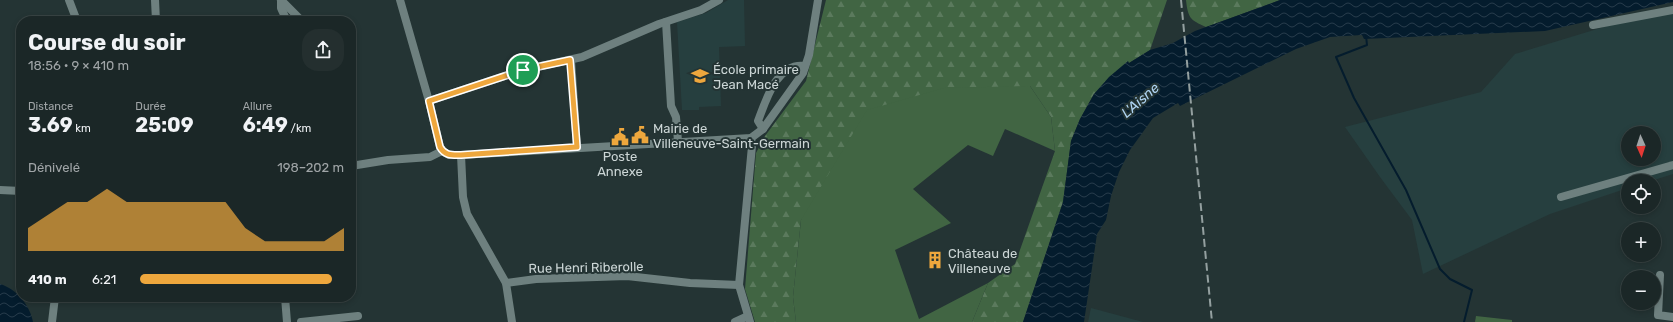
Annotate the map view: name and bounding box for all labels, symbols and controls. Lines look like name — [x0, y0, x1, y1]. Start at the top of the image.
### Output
text: Course du soir — [28, 29, 185, 56]
button: share — [302, 29, 344, 71]
pin — [506, 53, 540, 87]
text: 18:56 · 9 × 410 m — [28, 58, 129, 73]
icon: arrive — [512, 59, 534, 81]
place label: École primaire Jean Macé — [713, 62, 799, 92]
school or university icon: École primaire Jean Macé — [690, 66, 710, 86]
water label: L'Aisne — [1118, 79, 1163, 121]
text: Distance — [28, 100, 73, 113]
text: Durée — [135, 100, 166, 113]
text: Allure — [243, 100, 272, 113]
text: 3.69 — [28, 113, 73, 137]
text: 25:09 — [135, 113, 194, 137]
text: 6:49 — [243, 113, 288, 137]
place label: Mairie de Villeneuve-Saint-Germain — [653, 121, 810, 151]
text: km — [73, 122, 91, 135]
text: /km — [288, 122, 311, 135]
public building icon: Mairie de Villeneuve-Saint-Germain — [630, 125, 650, 145]
north arrow — [1621, 126, 1661, 166]
map controls — [1621, 126, 1661, 310]
public building icon: Poste Annexe — [610, 127, 630, 147]
place label: Poste Annexe — [597, 149, 643, 179]
text: Dénivelé — [28, 160, 80, 175]
text: 198–202 m — [277, 160, 344, 175]
button: locate — [1621, 174, 1661, 214]
button: + — [1621, 222, 1661, 262]
place label: Château de Villeneuve — [948, 246, 1017, 276]
building icon: Château de Villeneuve — [925, 250, 945, 270]
street label: Rue Henri Riberolle — [528, 259, 644, 276]
button: − — [1621, 270, 1661, 310]
text: 410 m — [28, 272, 67, 287]
text: 6:21 — [92, 272, 116, 287]

